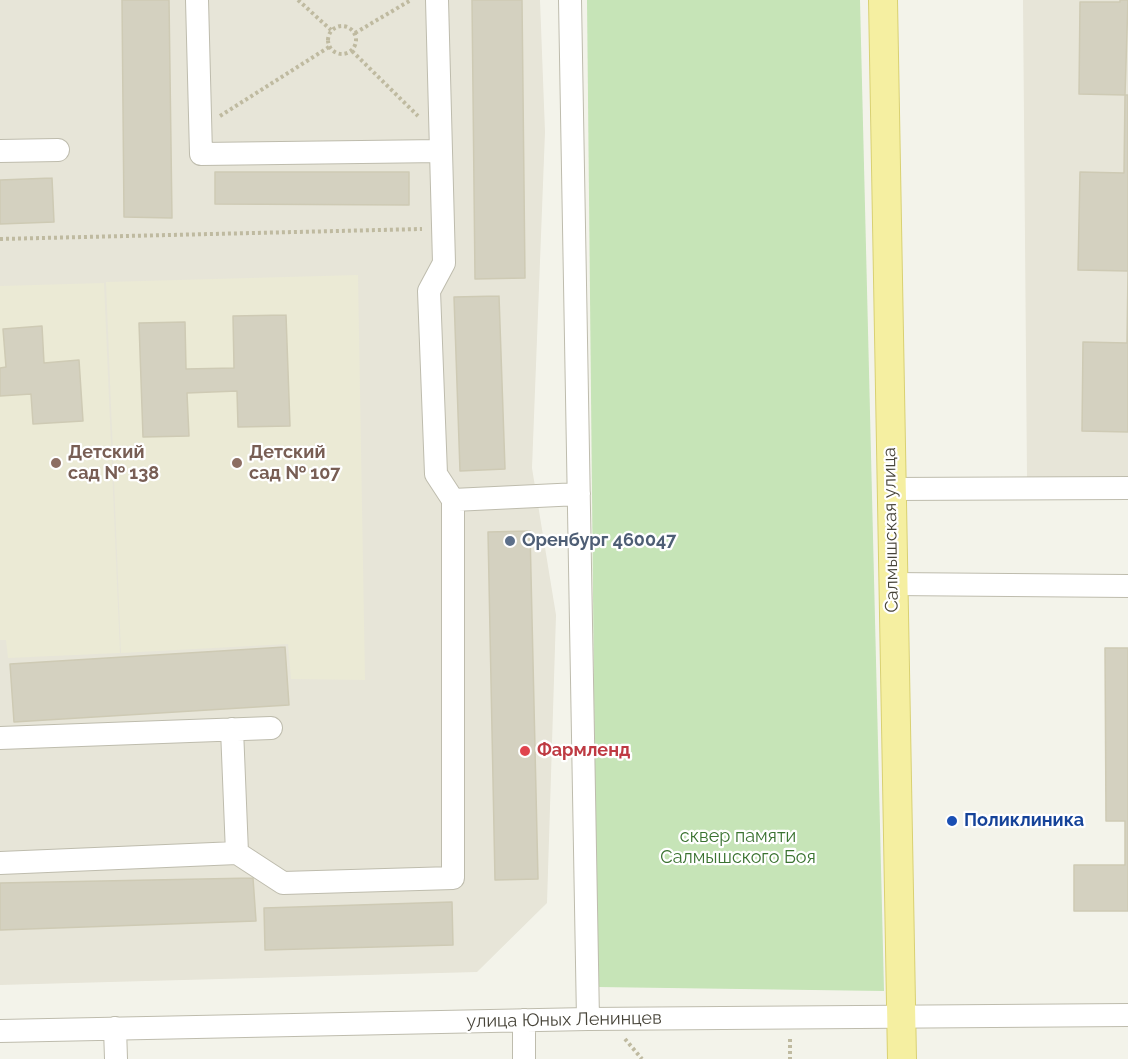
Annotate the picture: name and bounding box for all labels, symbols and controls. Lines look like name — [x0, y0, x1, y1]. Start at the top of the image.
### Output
place label: Детский сад № 138 — [68, 442, 159, 484]
place label: Детский сад № 107 — [249, 442, 340, 484]
street label: Салмышская улица — [879, 447, 903, 613]
marker: Детский сад № 138 — [49, 456, 63, 470]
marker: Детский сад № 107 — [230, 456, 244, 470]
place label: Оренбург 460047 — [522, 530, 676, 552]
marker: Оренбург 460047 — [503, 534, 517, 548]
place label: Фармленд — [537, 740, 630, 762]
marker: Фармленд — [518, 744, 532, 758]
place label: Поликлиника — [964, 810, 1084, 832]
marker: Поликлиника — [945, 814, 959, 828]
park label: сквер памяти Салмышского Боя — [660, 826, 816, 868]
street label: улица Юных Ленинцев — [466, 1007, 662, 1033]

